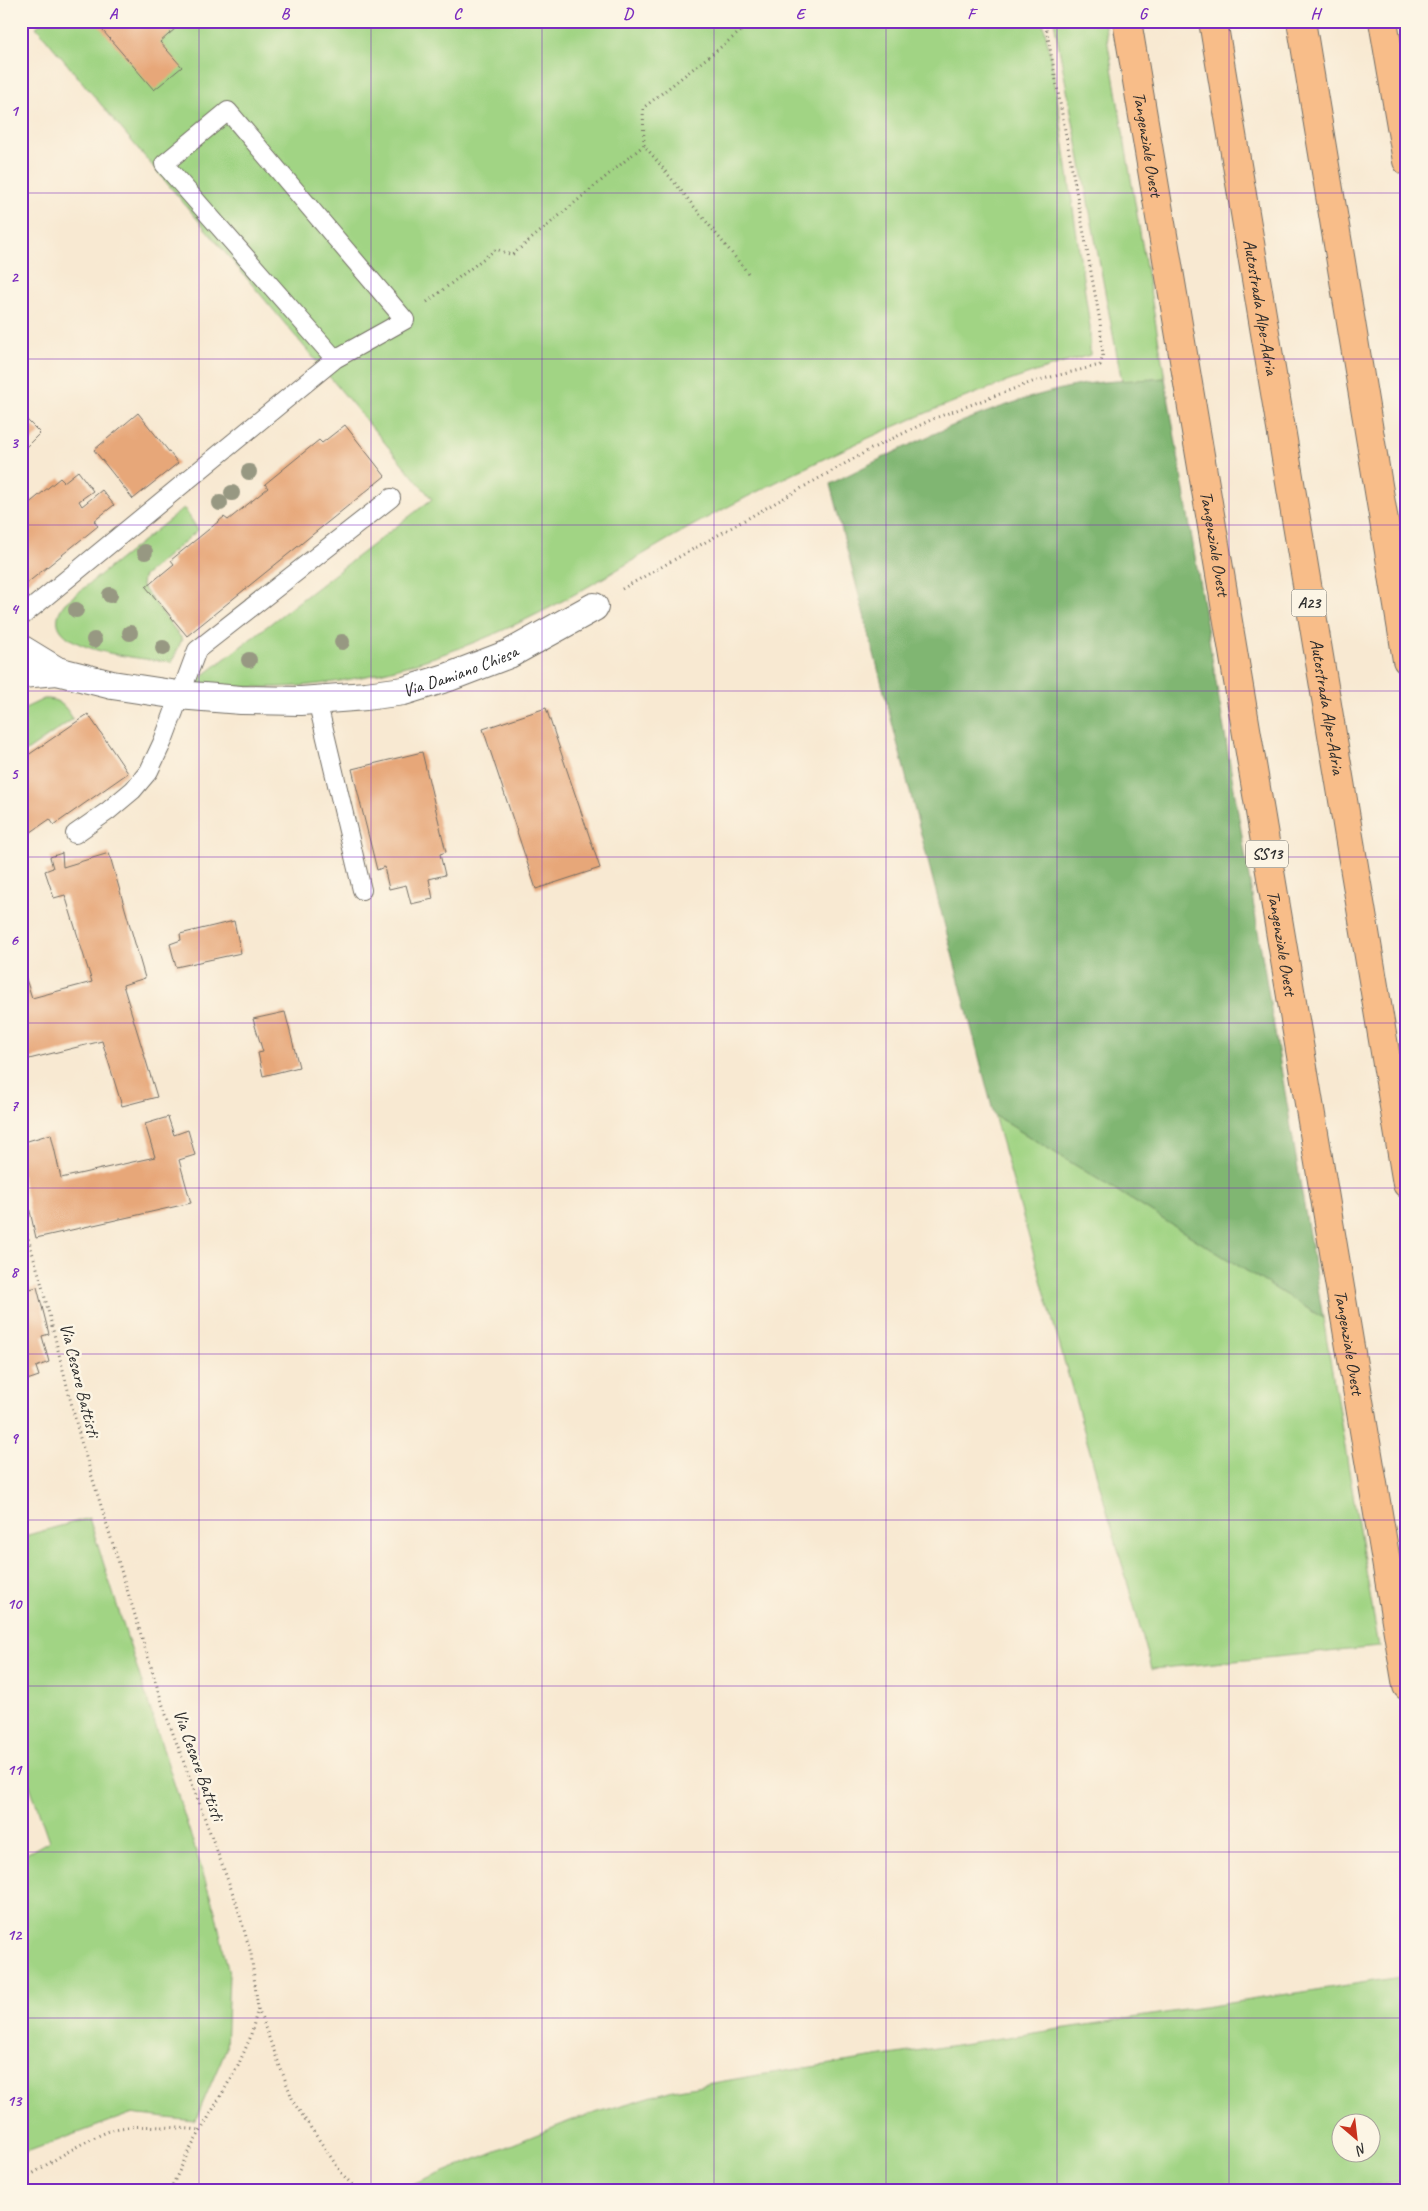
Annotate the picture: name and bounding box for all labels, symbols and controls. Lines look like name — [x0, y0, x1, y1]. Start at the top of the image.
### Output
text: A — [109, 4, 119, 24]
text: B — [281, 4, 291, 24]
text: C — [453, 4, 463, 24]
text: D — [623, 4, 634, 24]
text: E — [796, 4, 807, 24]
text: F — [967, 4, 978, 24]
text: G — [1139, 4, 1149, 24]
text: H — [1310, 4, 1322, 24]
street label: Tangenziale Ovest — [1128, 90, 1168, 200]
text: 1 — [10, 101, 19, 121]
street label: Autostrada Alpe-Adria — [1239, 238, 1283, 378]
text: 2 — [10, 267, 19, 287]
text: 3 — [10, 433, 19, 453]
street label: Tangenziale Ovest — [1195, 490, 1235, 600]
road number: A23 — [1292, 590, 1326, 616]
text: 4 — [10, 599, 19, 619]
street label: Autostrada Alpe-Adria — [1305, 637, 1350, 778]
street label: Via Damiano Chiesa — [400, 639, 523, 702]
text: 5 — [11, 764, 20, 784]
road number: SS13 — [1246, 841, 1288, 868]
street label: Tangenziale Ovest — [1262, 889, 1302, 999]
text: 6 — [10, 930, 19, 950]
text: 7 — [10, 1096, 19, 1116]
text: 8 — [10, 1262, 19, 1282]
street label: Tangenziale Ovest — [1330, 1288, 1369, 1399]
street label: Via Cesare Battisti — [55, 1321, 105, 1442]
text: 9 — [10, 1428, 19, 1448]
text: 10 — [7, 1594, 23, 1614]
street label: Via Cesare Battisti — [169, 1706, 230, 1826]
text: 11 — [7, 1760, 23, 1780]
text: 12 — [7, 1925, 23, 1945]
text: 13 — [7, 2091, 23, 2111]
north arrow — [1330, 2114, 1380, 2164]
text: N — [1352, 2139, 1370, 2160]

